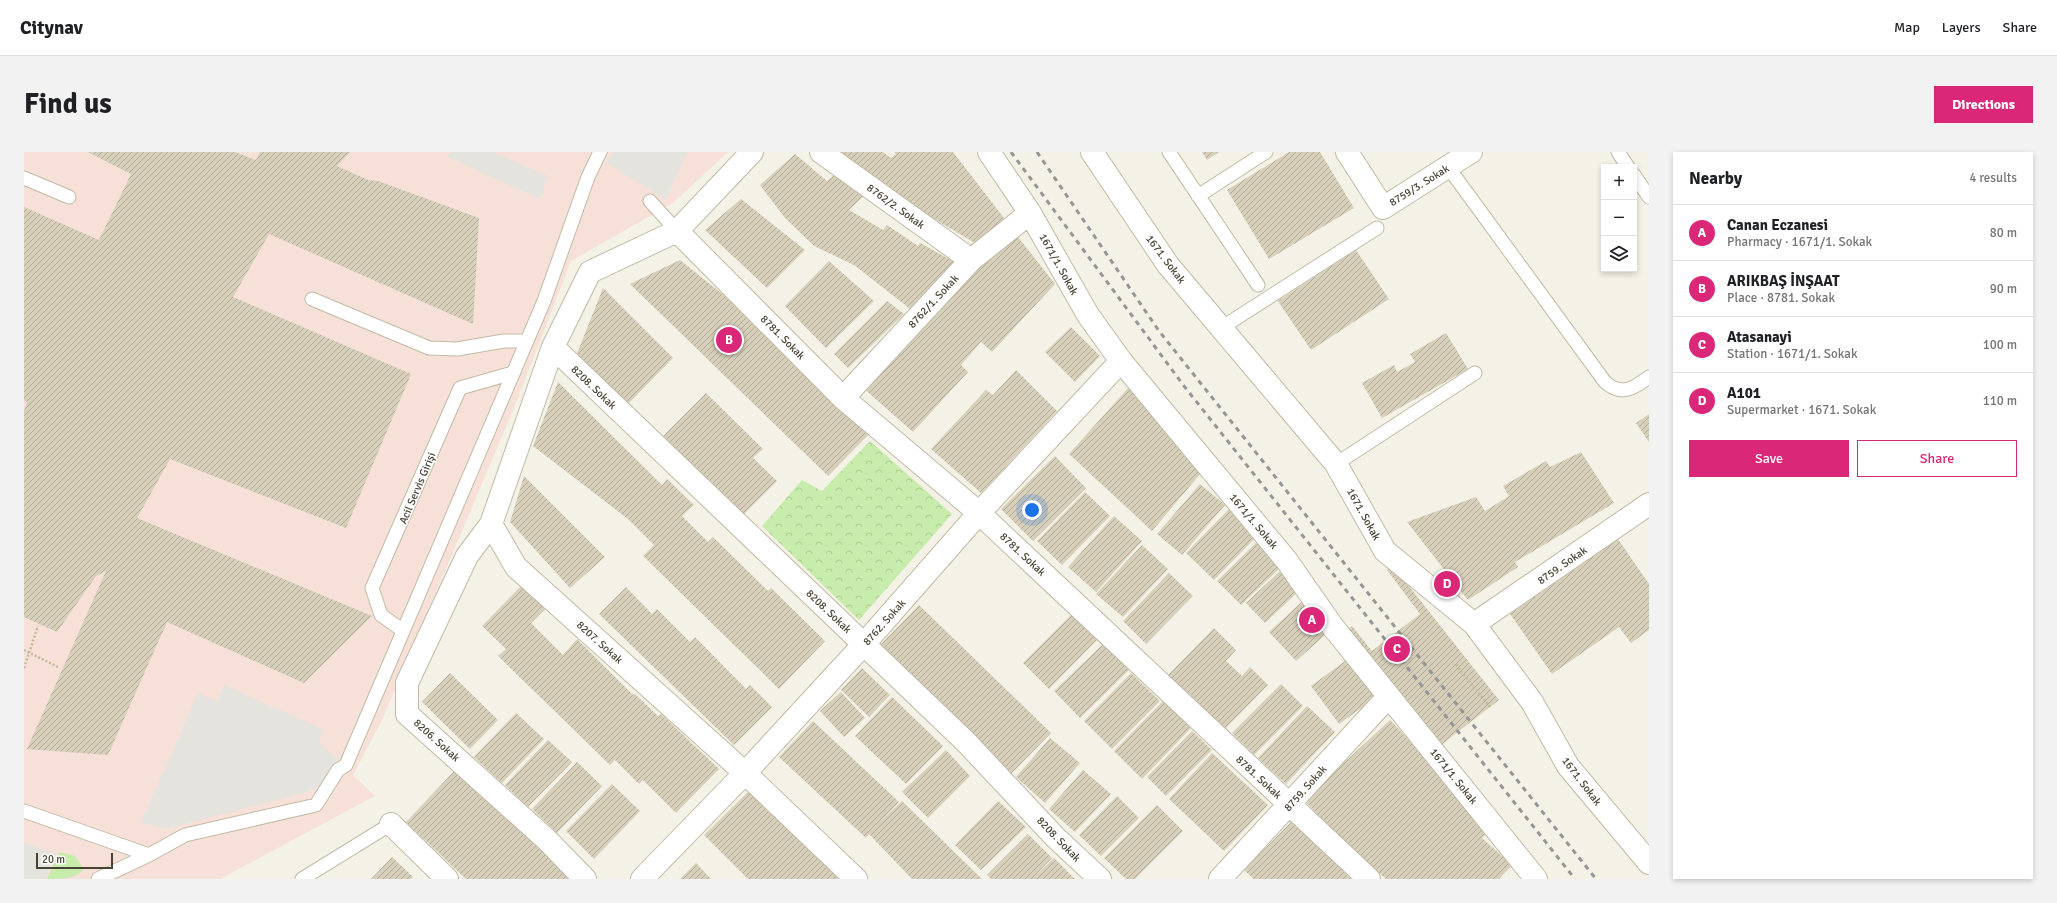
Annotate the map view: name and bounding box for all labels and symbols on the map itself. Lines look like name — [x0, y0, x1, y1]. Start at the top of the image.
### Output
street label: 8759/3. Sokak — [1387, 162, 1452, 209]
street label: 8762/2. Sokak — [864, 181, 927, 232]
street label: 1671/1. Sokak — [1036, 231, 1081, 298]
street label: 1671. Sokak — [1143, 232, 1188, 287]
street label: 8762/1. Sokak — [905, 272, 962, 331]
street label: 8781. Sokak — [758, 312, 808, 363]
pin: B — [716, 325, 742, 355]
street label: 8208. Sokak — [568, 363, 619, 412]
street label: Acil Servis Girişi — [396, 450, 438, 526]
street label: 1671. Sokak — [1344, 486, 1383, 543]
street label: 1671/1. Sokak — [1227, 491, 1281, 552]
your location — [1022, 500, 1042, 520]
street label: 8781. Sokak — [997, 530, 1048, 579]
street label: 8759. Sokak — [1535, 543, 1590, 587]
pin: D — [1434, 569, 1460, 599]
street label: 8208. Sokak — [803, 587, 854, 636]
street label: 8762. Sokak — [860, 596, 909, 648]
pin: A — [1299, 605, 1325, 635]
street label: 8207. Sokak — [574, 618, 626, 667]
pin: C — [1384, 634, 1410, 664]
street label: 8206. Sokak — [411, 716, 463, 765]
street label: 1671/1. Sokak — [1427, 746, 1480, 807]
street label: 8781. Sokak — [1233, 753, 1284, 802]
street label: 1671. Sokak — [1559, 754, 1604, 809]
street label: 8759. Sokak — [1281, 762, 1330, 814]
street label: 8208. Sokak — [1034, 814, 1084, 865]
scale bar — [36, 851, 113, 870]

